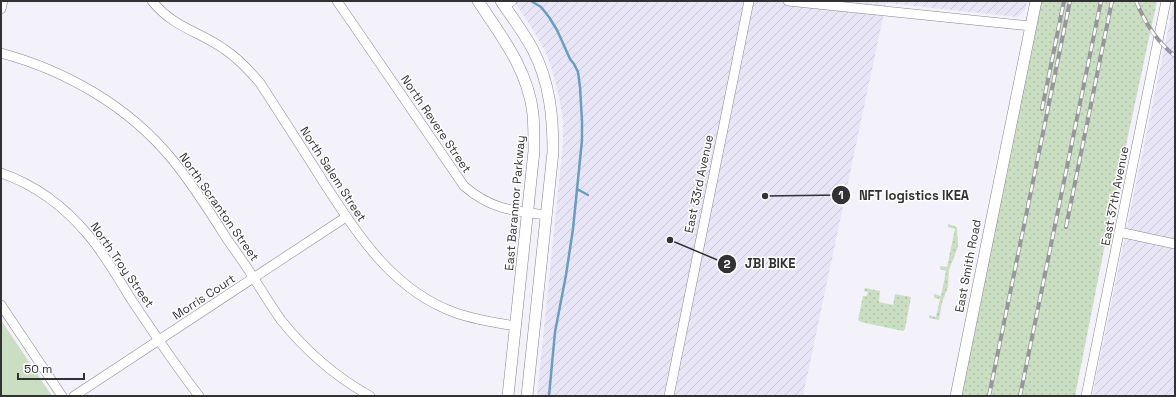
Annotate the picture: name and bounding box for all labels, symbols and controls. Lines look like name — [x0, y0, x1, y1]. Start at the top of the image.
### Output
street label: North Revere Street — [397, 72, 475, 176]
street label: North Salem Street — [296, 123, 370, 225]
street label: East 33rd Avenue — [681, 133, 717, 235]
street label: East Baranmor Parkway — [501, 135, 529, 271]
street label: East 37th Avenue — [1098, 145, 1132, 247]
street label: North Scranton Street — [176, 150, 262, 264]
callout: NFT logistics IKEA — [831, 183, 977, 208]
text: 1 — [838, 187, 844, 203]
text: NFT logistics IKEA — [859, 187, 970, 204]
street label: East Smith Road — [951, 218, 985, 314]
street label: North Troy Street — [87, 219, 157, 311]
callout: JBI BIKE — [717, 251, 803, 276]
text: JBI BIKE — [745, 255, 795, 272]
text: 2 — [723, 256, 731, 272]
street label: Morris Court — [170, 271, 238, 323]
scale bar — [18, 355, 84, 381]
text: 50 m — [24, 361, 52, 377]

